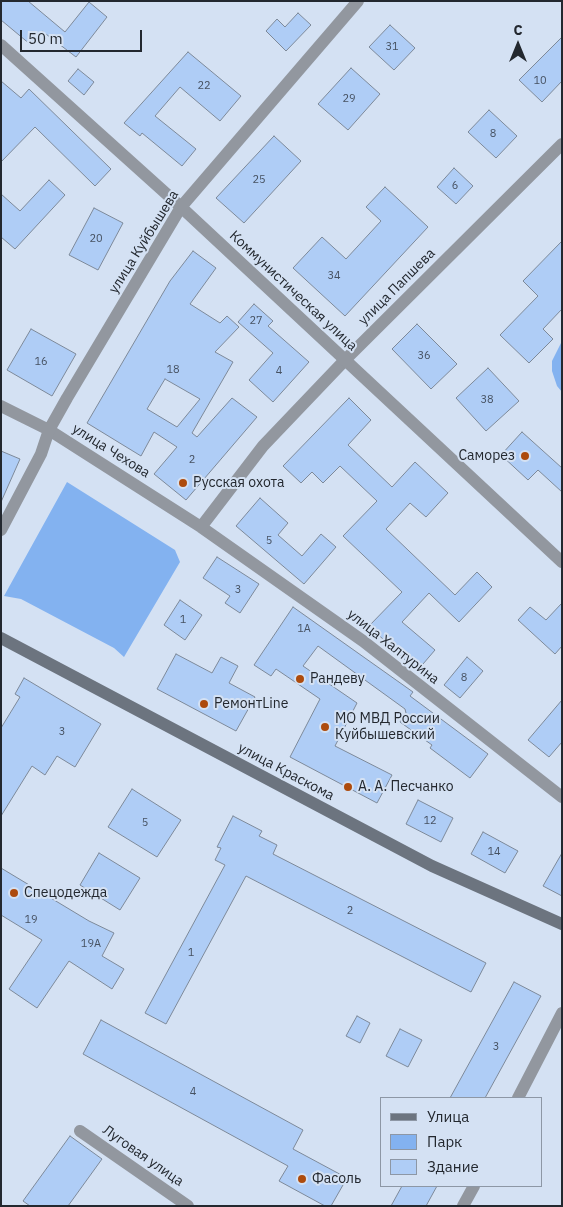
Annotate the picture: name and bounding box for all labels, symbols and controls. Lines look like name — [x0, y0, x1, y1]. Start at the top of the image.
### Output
scale bar — [22, 20, 145, 52]
north arrow — [493, 20, 543, 70]
text: С — [513, 21, 523, 39]
text: 50 m — [28, 29, 63, 48]
house number: 31 — [385, 40, 399, 54]
house number: 10 — [533, 74, 547, 88]
house number: 22 — [197, 79, 211, 93]
house number: 29 — [342, 92, 356, 106]
house number: 8 — [490, 127, 496, 141]
house number: 25 — [252, 173, 266, 187]
house number: 6 — [452, 179, 458, 193]
street label: улица Куйбышева — [106, 187, 182, 297]
street label: Коммунистическая улица — [226, 227, 360, 355]
house number: 20 — [89, 232, 103, 246]
street label: улица Папшева — [355, 245, 439, 329]
house number: 34 — [327, 269, 341, 283]
house number: 27 — [249, 314, 263, 328]
house number: 36 — [417, 349, 431, 363]
house number: 16 — [34, 355, 48, 369]
house number: 18 — [166, 363, 180, 377]
house number: 4 — [276, 364, 282, 378]
house number: 38 — [480, 393, 494, 407]
street label: улица Чехова — [69, 420, 153, 482]
place label: Саморез — [458, 448, 515, 464]
marker: Саморез — [519, 450, 531, 462]
house number: 2 — [189, 453, 195, 467]
place label: Русская охота — [193, 475, 284, 491]
marker: Русская охота — [177, 477, 189, 489]
house number: 5 — [266, 534, 272, 548]
house number: 3 — [235, 583, 241, 597]
street label: улица Халтурина — [344, 606, 442, 688]
house number: 1 — [180, 613, 186, 627]
house number: 1А — [297, 622, 311, 636]
place label: Рандеву — [310, 671, 365, 687]
house number: 8 — [461, 671, 467, 685]
marker: Рандеву — [294, 673, 306, 685]
place label: РемонтLine — [214, 696, 288, 712]
marker: РемонтLine — [198, 698, 210, 710]
place label: МО МВД России Куйбышевский — [335, 711, 440, 744]
marker: МО МВД России Куйбышевский — [319, 721, 331, 733]
house number: 3 — [59, 725, 65, 739]
street label: улица Краскома — [235, 740, 337, 804]
place label: А. А. Песчанко — [358, 779, 454, 795]
marker: А. А. Песчанко — [342, 781, 354, 793]
house number: 12 — [423, 814, 437, 828]
house number: 5 — [142, 816, 148, 830]
house number: 14 — [487, 845, 501, 859]
place label: Спецодежда — [24, 885, 107, 901]
marker: Спецодежда — [8, 887, 20, 899]
house number: 2 — [347, 904, 353, 918]
house number: 19 — [24, 913, 38, 927]
house number: 19А — [81, 937, 101, 951]
house number: 1 — [188, 946, 194, 960]
house number: 3 — [493, 1040, 499, 1054]
house number: 4 — [190, 1085, 196, 1099]
legend — [380, 1097, 543, 1187]
text: Улица — [427, 1107, 469, 1126]
street label: Луговая улица — [99, 1122, 187, 1190]
text: Парк — [427, 1132, 462, 1151]
text: Здание — [427, 1157, 479, 1176]
place label: Фасоль — [312, 1171, 361, 1187]
marker: Фасоль — [296, 1173, 308, 1185]

